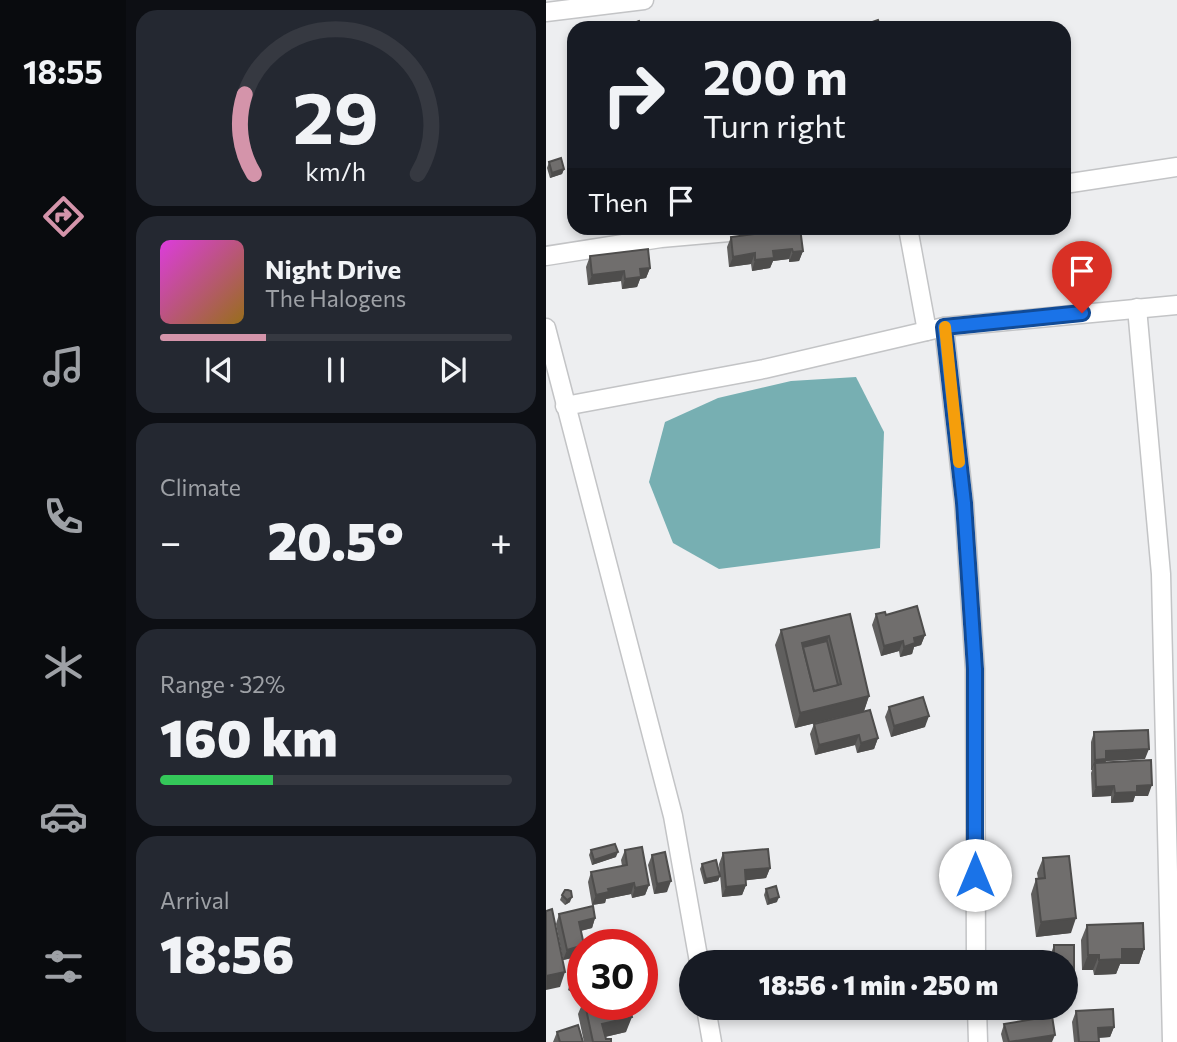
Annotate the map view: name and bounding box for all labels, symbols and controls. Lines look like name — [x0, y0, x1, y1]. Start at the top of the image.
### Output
text: 200 m — [703, 45, 848, 105]
icon: right — [588, 49, 679, 140]
text: 18:55 — [23, 51, 103, 91]
text: 29 — [293, 71, 379, 160]
text: Turn right — [703, 105, 846, 145]
text: km/h — [306, 156, 366, 186]
icon: arrive — [662, 182, 700, 220]
text: Then — [588, 186, 648, 217]
icon: directions — [39, 192, 88, 241]
pin — [1052, 241, 1112, 313]
icon: arrive — [1063, 252, 1101, 290]
text: Night Drive — [265, 253, 401, 284]
text: The Halogens — [265, 284, 406, 312]
icon: music — [39, 342, 88, 391]
icon: previous — [200, 351, 238, 389]
icon: pause — [317, 351, 355, 389]
icon: next — [434, 351, 472, 389]
text: Climate — [160, 473, 241, 501]
icon: phone — [39, 492, 88, 541]
text: 20.5° — [267, 507, 404, 571]
text: − — [160, 517, 182, 564]
text: + — [490, 517, 512, 564]
icon: climate — [39, 642, 88, 691]
text: Range · 32% — [160, 670, 285, 698]
text: 160 km — [160, 704, 338, 768]
icon: car — [39, 792, 88, 841]
position arrow — [938, 838, 1012, 912]
text: Arrival — [160, 886, 230, 914]
text: 18:56 — [160, 920, 294, 984]
speed limit sign: 30 — [567, 929, 658, 1020]
icon: filters — [39, 942, 88, 991]
text: 18:56 · 1 min · 250 m — [759, 969, 998, 1000]

